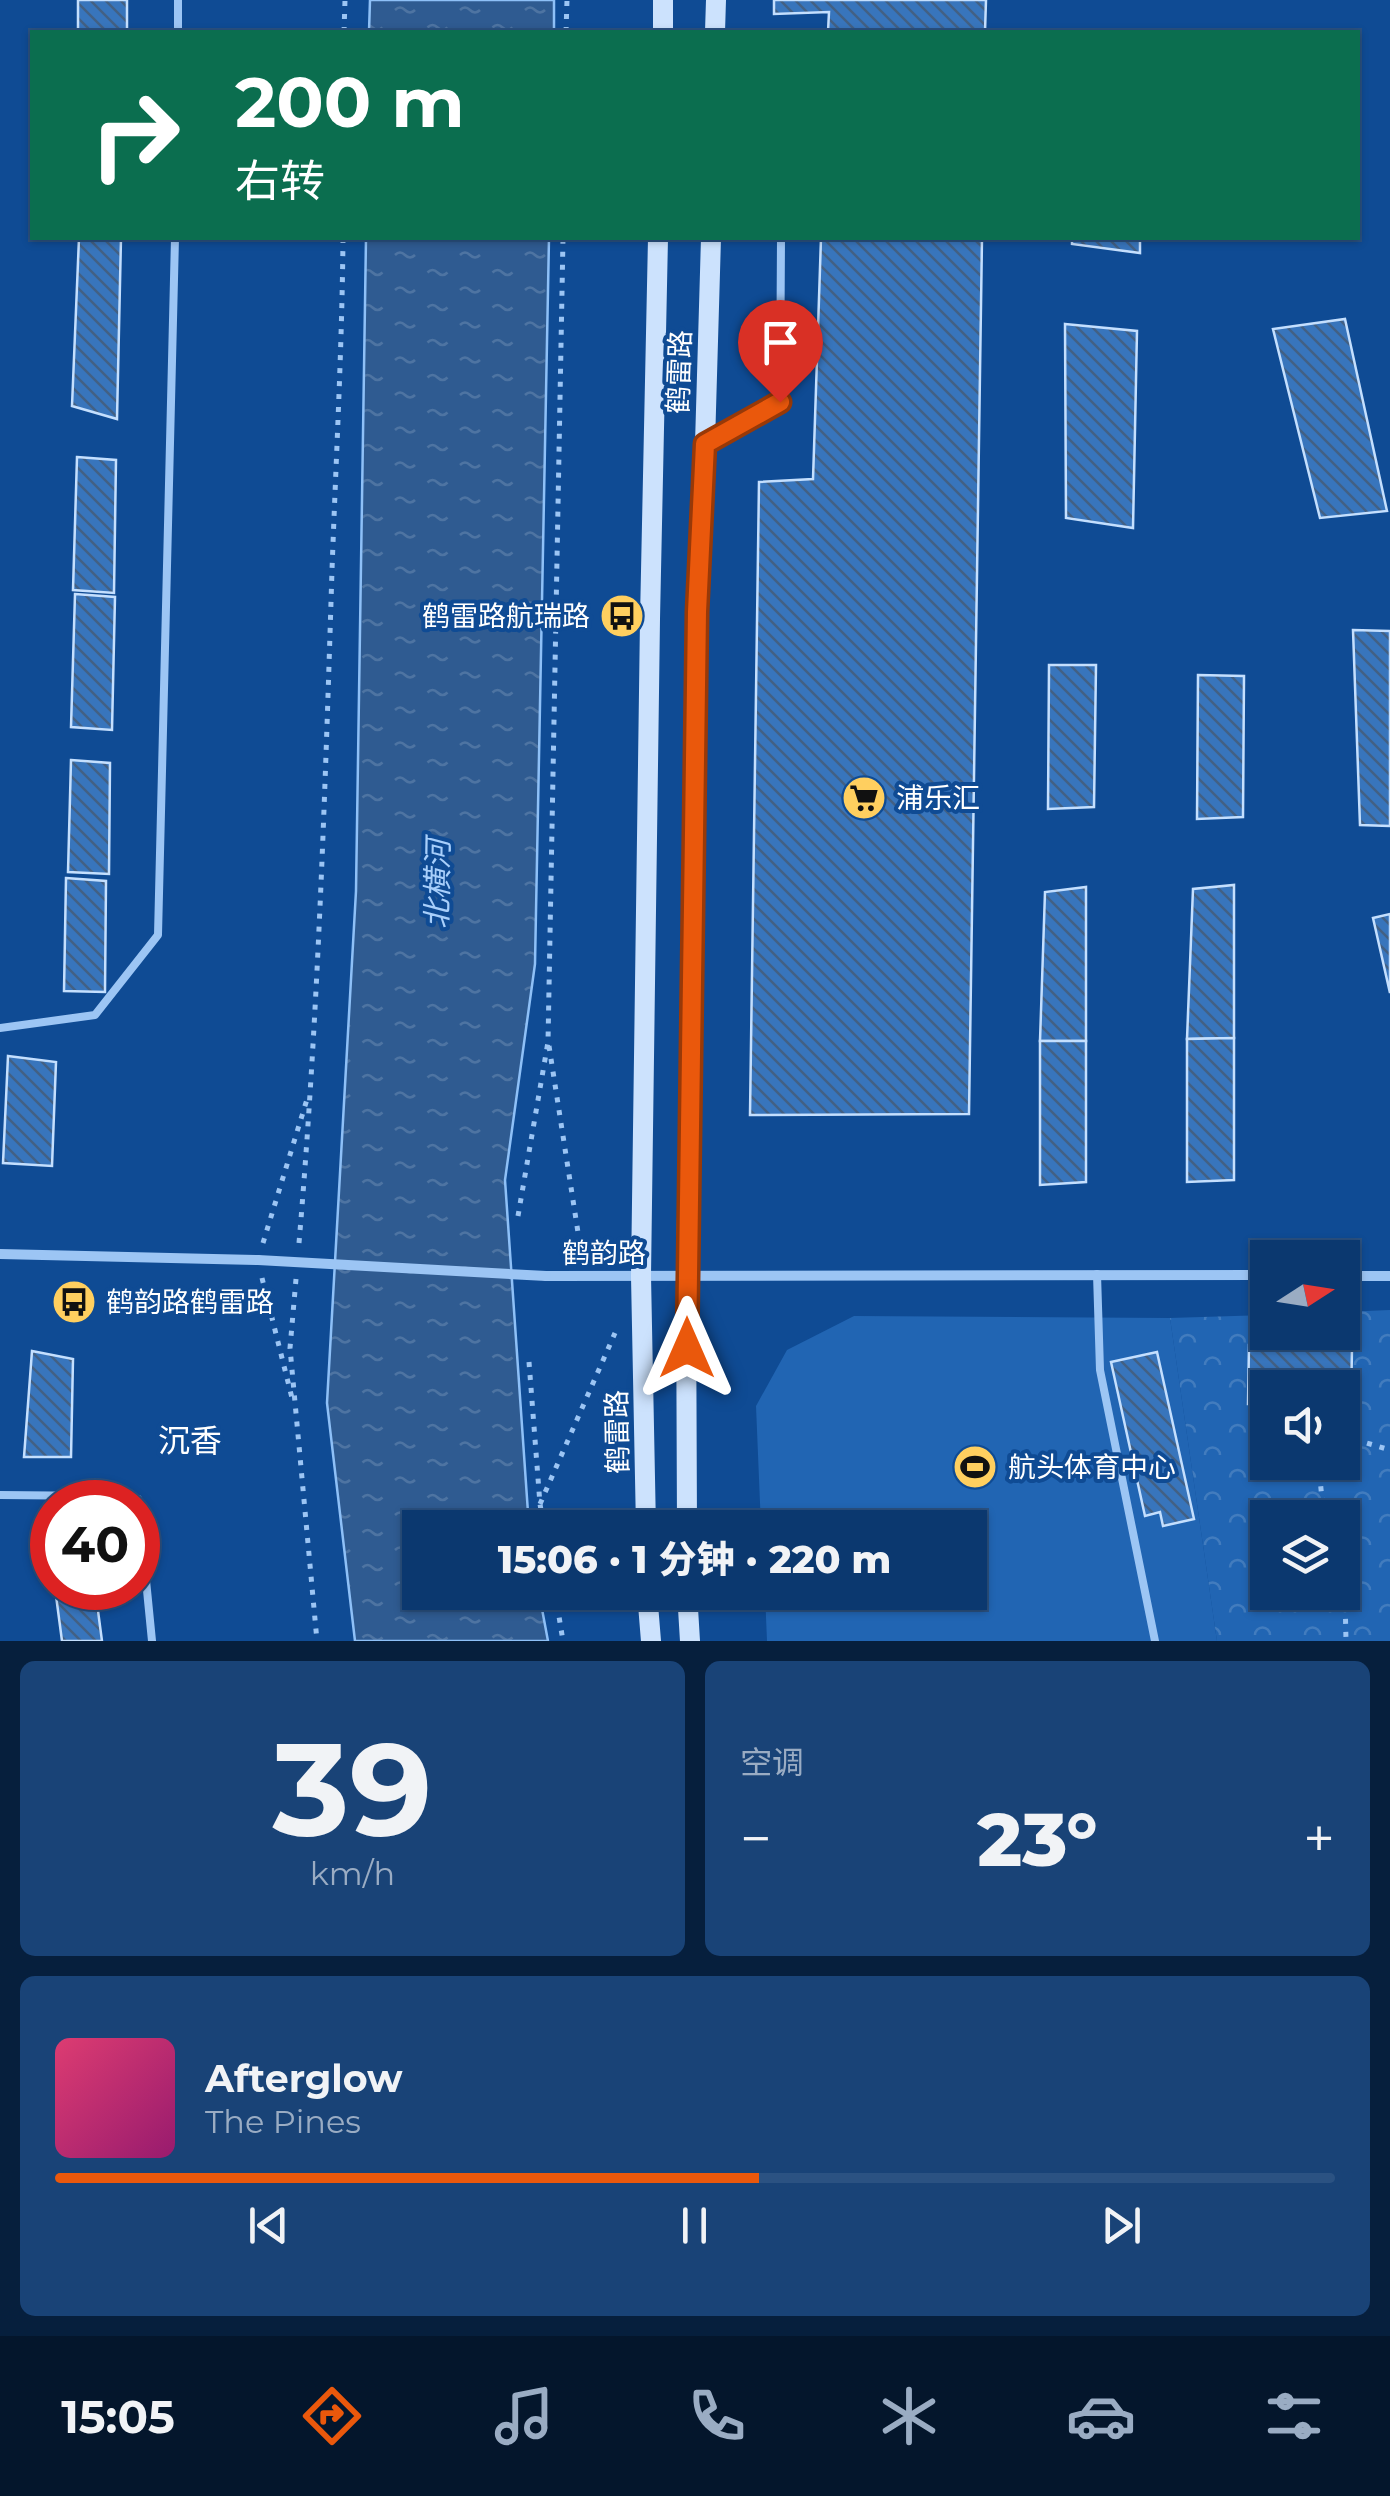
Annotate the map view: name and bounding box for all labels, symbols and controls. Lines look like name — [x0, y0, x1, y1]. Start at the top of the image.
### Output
text: 200 m — [235, 59, 465, 145]
icon: right — [70, 70, 200, 200]
text: 右转 — [235, 153, 325, 208]
pin — [738, 300, 823, 403]
icon: arrive — [753, 315, 808, 370]
street label: 鹤雷路 — [661, 329, 697, 415]
bus stop icon: 鹤雷路航瑞路 — [599, 593, 645, 639]
place label: 鹤雷路航瑞路 — [422, 599, 590, 633]
supermarket icon: 浦乐汇 — [841, 775, 887, 821]
place label: 浦乐汇 — [896, 781, 980, 815]
water label: 北横河 — [418, 834, 457, 929]
street label: 鹤韵路 — [562, 1236, 646, 1270]
north arrow — [1250, 1240, 1360, 1350]
map controls — [1250, 1240, 1360, 1610]
bus stop icon: 鹤韵路鹤雷路 — [51, 1279, 97, 1325]
place label: 鹤韵路鹤雷路 — [106, 1285, 274, 1319]
position arrow — [635, 1296, 739, 1400]
button: sound — [1250, 1370, 1360, 1480]
street label: 鹤雷路 — [599, 1390, 635, 1474]
district label: 沉香 — [158, 1421, 222, 1460]
sports icon: 航头体育中心 — [952, 1444, 998, 1490]
place label: 航头体育中心 — [1008, 1450, 1176, 1484]
speed limit sign: 40 — [30, 1480, 160, 1610]
button: layers — [1250, 1500, 1360, 1610]
text: 15:06 · 1 分钟 · 220 m — [498, 1536, 891, 1583]
text: 39 — [273, 1709, 432, 1868]
text: 空调 — [740, 1743, 804, 1782]
text: 23° — [977, 1793, 1098, 1885]
text: − — [740, 1805, 772, 1872]
text: + — [1303, 1805, 1335, 1872]
text: km/h — [310, 1854, 395, 1893]
text: Afterglow — [205, 2055, 403, 2102]
text: The Pines — [205, 2102, 361, 2141]
icon: previous — [241, 2198, 296, 2253]
icon: pause — [667, 2198, 722, 2253]
icon: next — [1094, 2198, 1149, 2253]
icon: directions — [297, 2381, 367, 2451]
icon: music — [489, 2381, 559, 2451]
icon: phone — [682, 2381, 752, 2451]
icon: climate — [874, 2381, 944, 2451]
icon: car — [1066, 2381, 1136, 2451]
icon: filters — [1259, 2381, 1329, 2451]
text: 15:05 — [61, 2389, 175, 2444]

